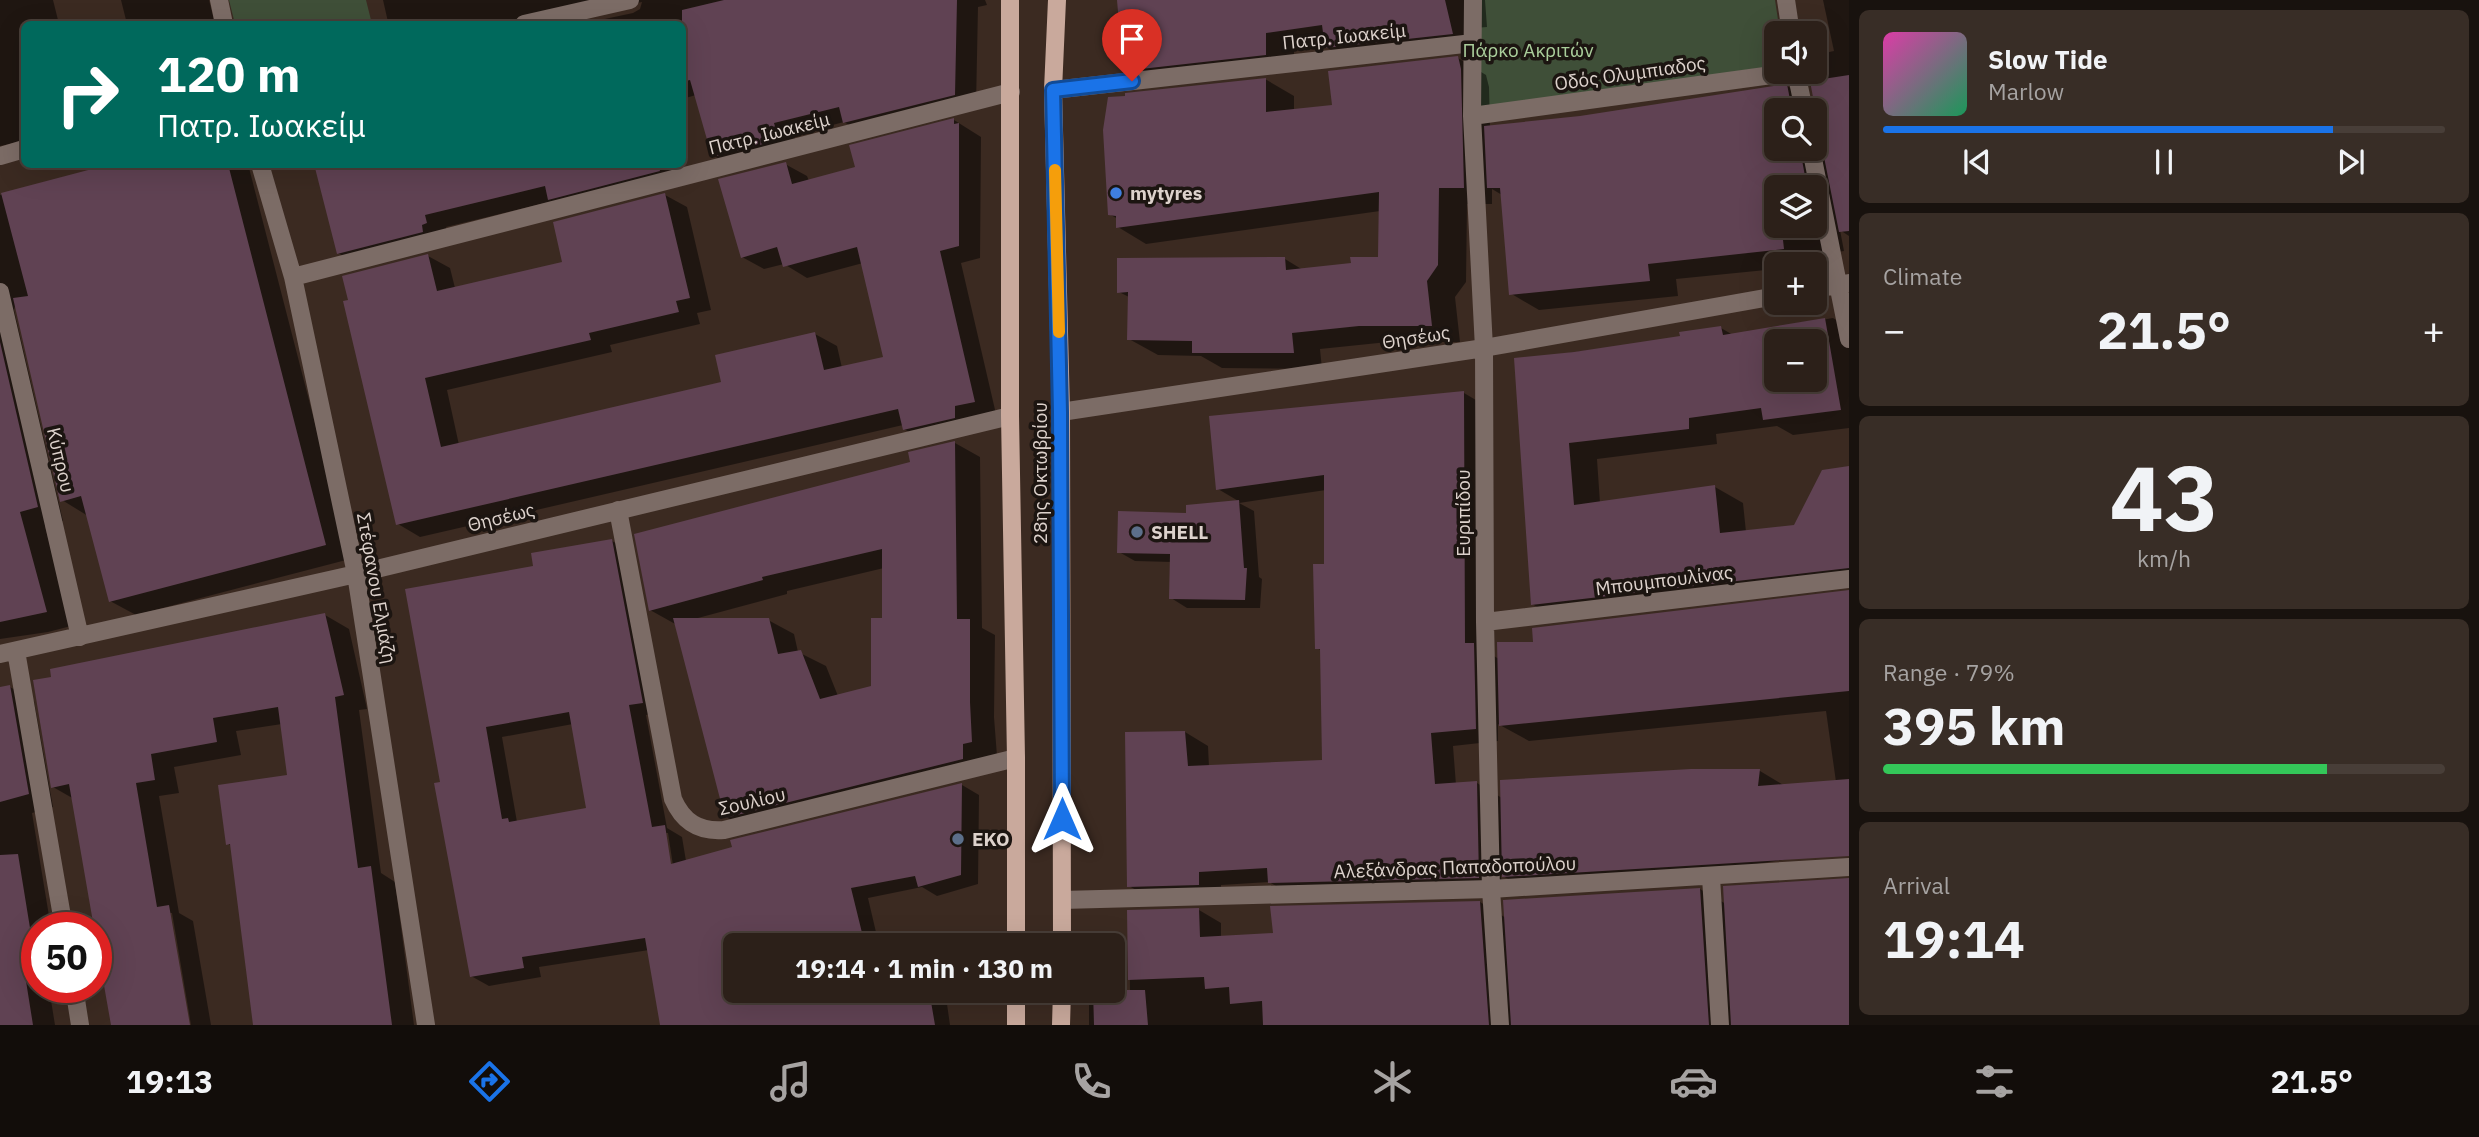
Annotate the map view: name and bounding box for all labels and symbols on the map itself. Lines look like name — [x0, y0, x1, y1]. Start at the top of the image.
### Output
pin — [1102, 9, 1162, 81]
street label: Πατρ. Ιωακείμ — [1281, 18, 1407, 54]
park label: Πάρκο Ακριτών — [1462, 38, 1594, 62]
street label: Οδός Ολυμπιαδος — [1553, 51, 1707, 95]
street label: Πατρ. Ιωακείμ — [706, 106, 832, 160]
place label: mytyres — [1130, 181, 1202, 205]
marker: mytyres — [1108, 185, 1124, 201]
street label: Θησέως — [1380, 320, 1452, 354]
street label: 28ης Οκτωβρίου — [1028, 402, 1052, 544]
street label: Κύπρου — [42, 425, 80, 495]
street label: Ευριπίδου — [1451, 469, 1475, 557]
street label: Θησέως — [465, 497, 537, 537]
street label: Στέφανου Ελμάζη — [352, 511, 402, 665]
place label: SHELL — [1151, 520, 1208, 544]
marker: SHELL — [1129, 524, 1145, 540]
street label: Μπουμπουλίνας — [1594, 560, 1734, 600]
street label: Σουλίου — [716, 782, 788, 820]
position arrow — [1025, 782, 1099, 856]
place label: EKO — [972, 827, 1010, 851]
marker: EKO — [950, 831, 966, 847]
street label: Αλεξάνδρας Παπαδοπούλου — [1333, 851, 1577, 883]
speed limit sign: 50 — [21, 912, 112, 1003]

